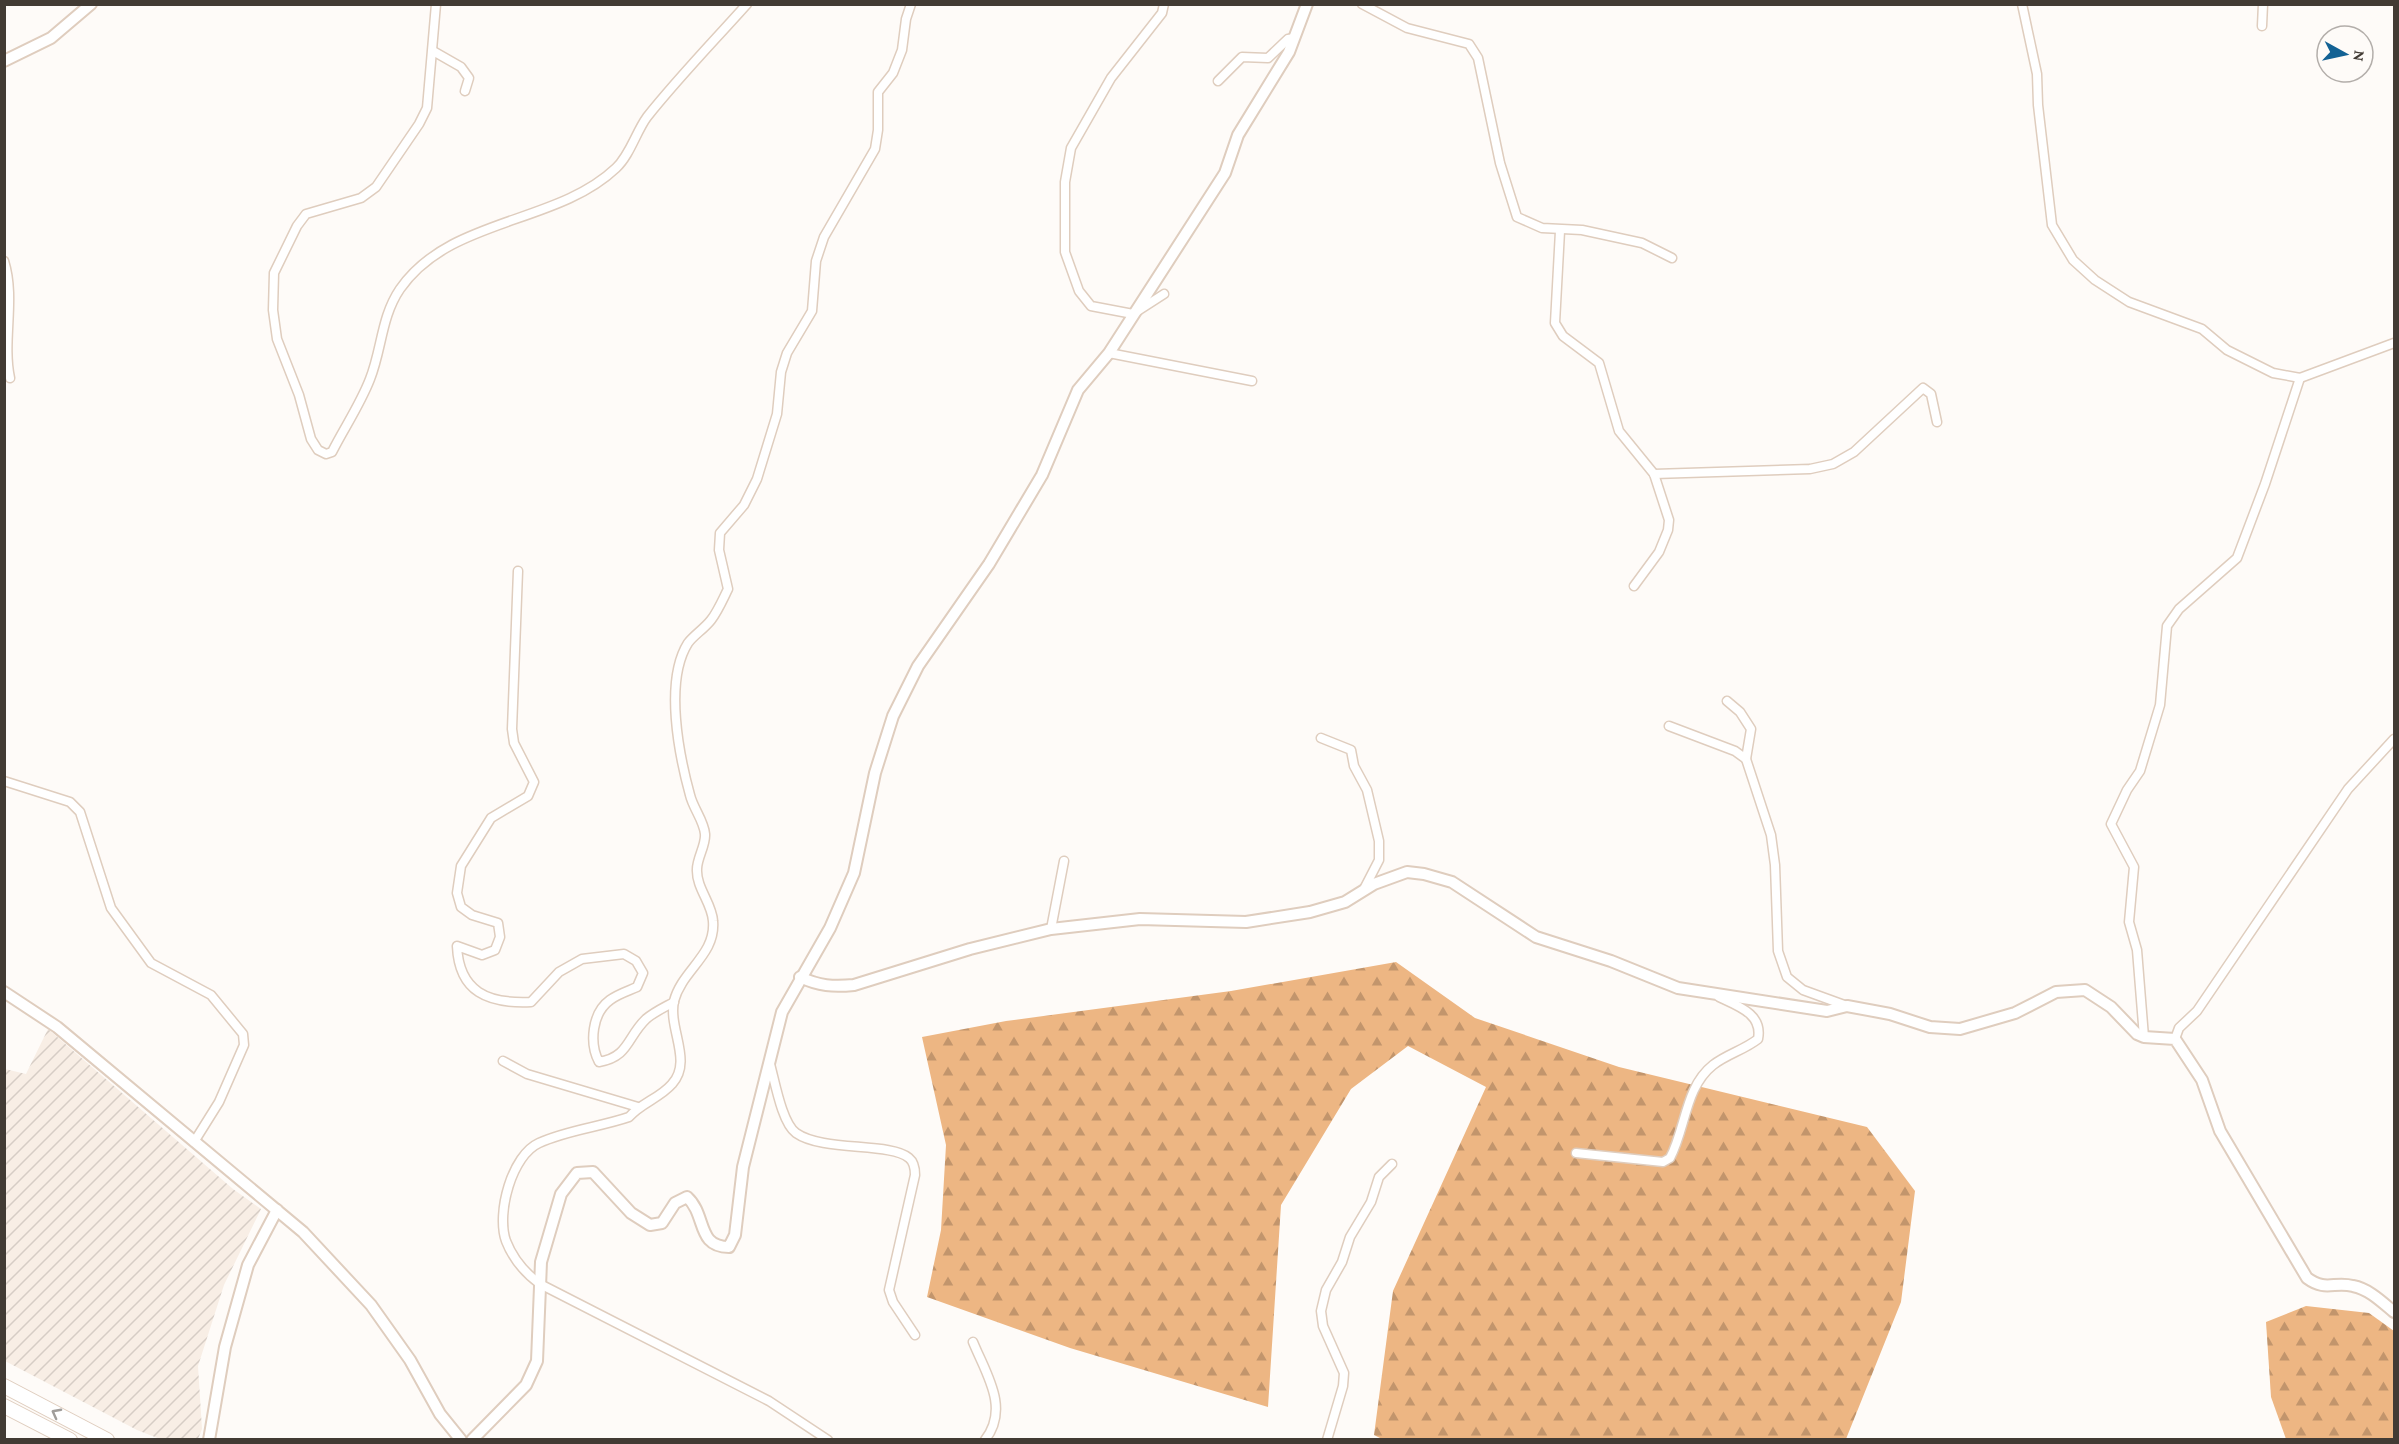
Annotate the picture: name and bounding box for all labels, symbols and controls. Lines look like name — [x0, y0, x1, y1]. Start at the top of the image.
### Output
north arrow — [2315, 24, 2375, 84]
text: N — [2350, 49, 2369, 63]
one-way arrow — [51, 1408, 62, 1420]

